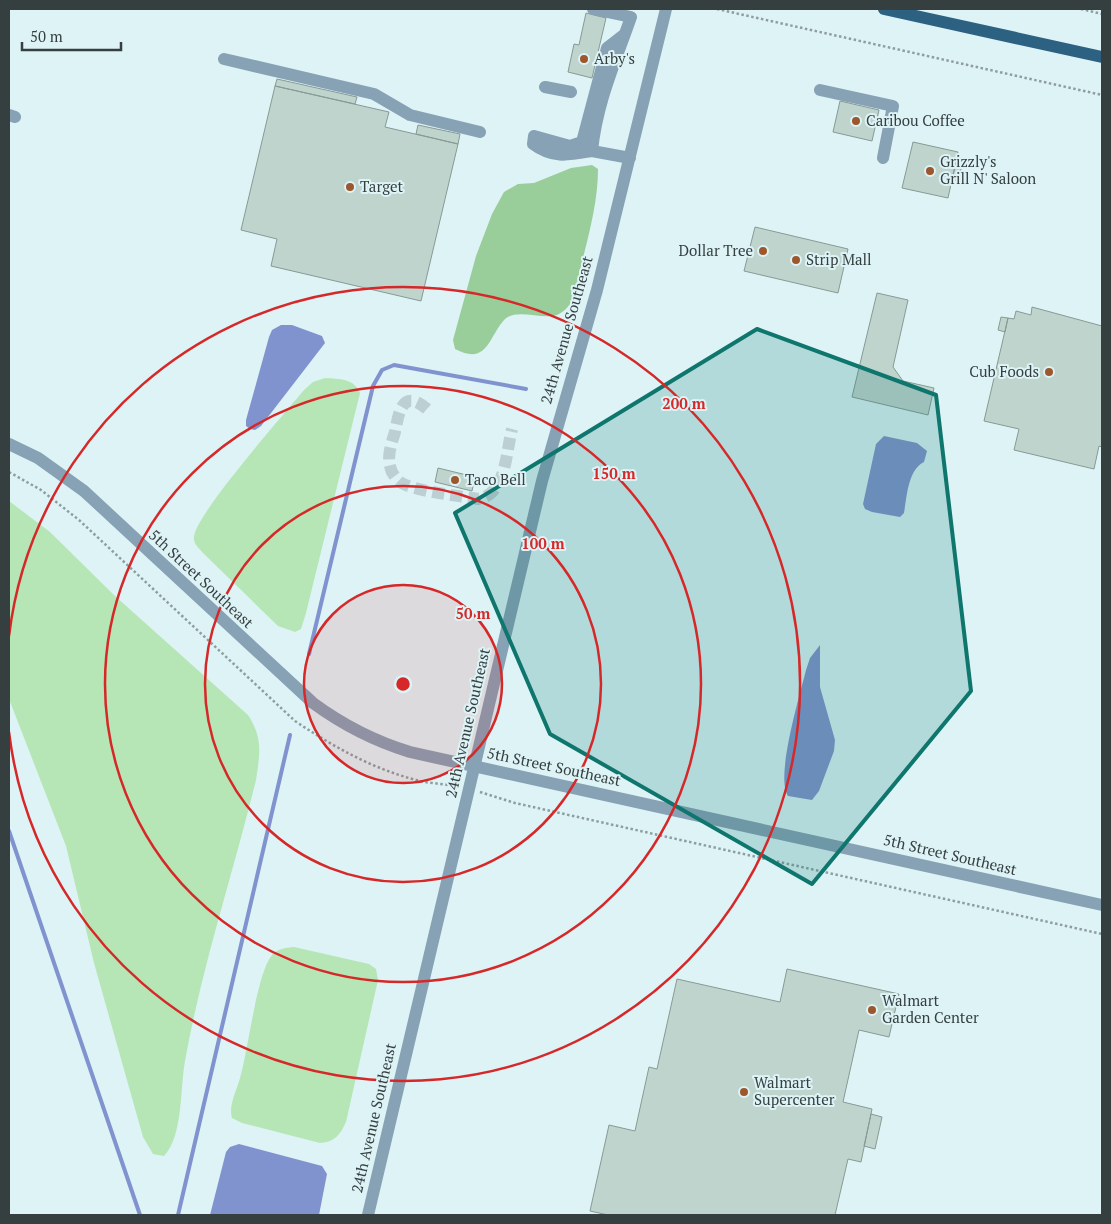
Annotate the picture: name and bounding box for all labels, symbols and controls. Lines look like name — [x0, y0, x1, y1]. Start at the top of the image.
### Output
scale bar — [22, 20, 121, 52]
text: 50 m — [30, 26, 63, 46]
place label: Arby's — [594, 48, 635, 68]
marker: Arby's — [578, 53, 590, 65]
place label: Caribou Coffee — [866, 110, 965, 130]
marker: Caribou Coffee — [850, 115, 862, 127]
place label: Grizzly's Grill N' Saloon — [940, 151, 1036, 188]
marker: Grizzly's Grill N' Saloon — [924, 165, 936, 177]
place label: Target — [360, 176, 404, 196]
marker: Target — [344, 181, 356, 193]
place label: Dollar Tree — [678, 240, 753, 260]
marker: Dollar Tree — [757, 245, 769, 257]
place label: Strip Mall — [806, 249, 872, 269]
street label: 24th Avenue Southeast — [535, 253, 597, 406]
marker: Strip Mall — [790, 254, 802, 266]
place label: Cub Foods — [969, 361, 1039, 381]
marker: Cub Foods — [1043, 366, 1055, 378]
text: 200 m — [662, 393, 706, 413]
text: 150 m — [592, 463, 636, 483]
place label: Taco Bell — [465, 469, 526, 489]
marker: Taco Bell — [449, 474, 461, 486]
street label: 5th Street Southeast — [145, 525, 259, 632]
text: 100 m — [521, 533, 565, 553]
text: 50 m — [456, 603, 491, 623]
street label: 24th Avenue Southeast — [440, 646, 494, 800]
centre of rings — [394, 675, 412, 693]
street label: 5th Street Southeast — [486, 742, 623, 790]
street label: 5th Street Southeast — [882, 829, 1019, 879]
place label: Walmart Garden Center — [882, 990, 979, 1027]
marker: Walmart Garden Center — [866, 1004, 878, 1016]
street label: 24th Avenue Southeast — [346, 1041, 400, 1195]
place label: Walmart Supercenter — [754, 1072, 835, 1109]
marker: Walmart Supercenter — [738, 1086, 750, 1098]

